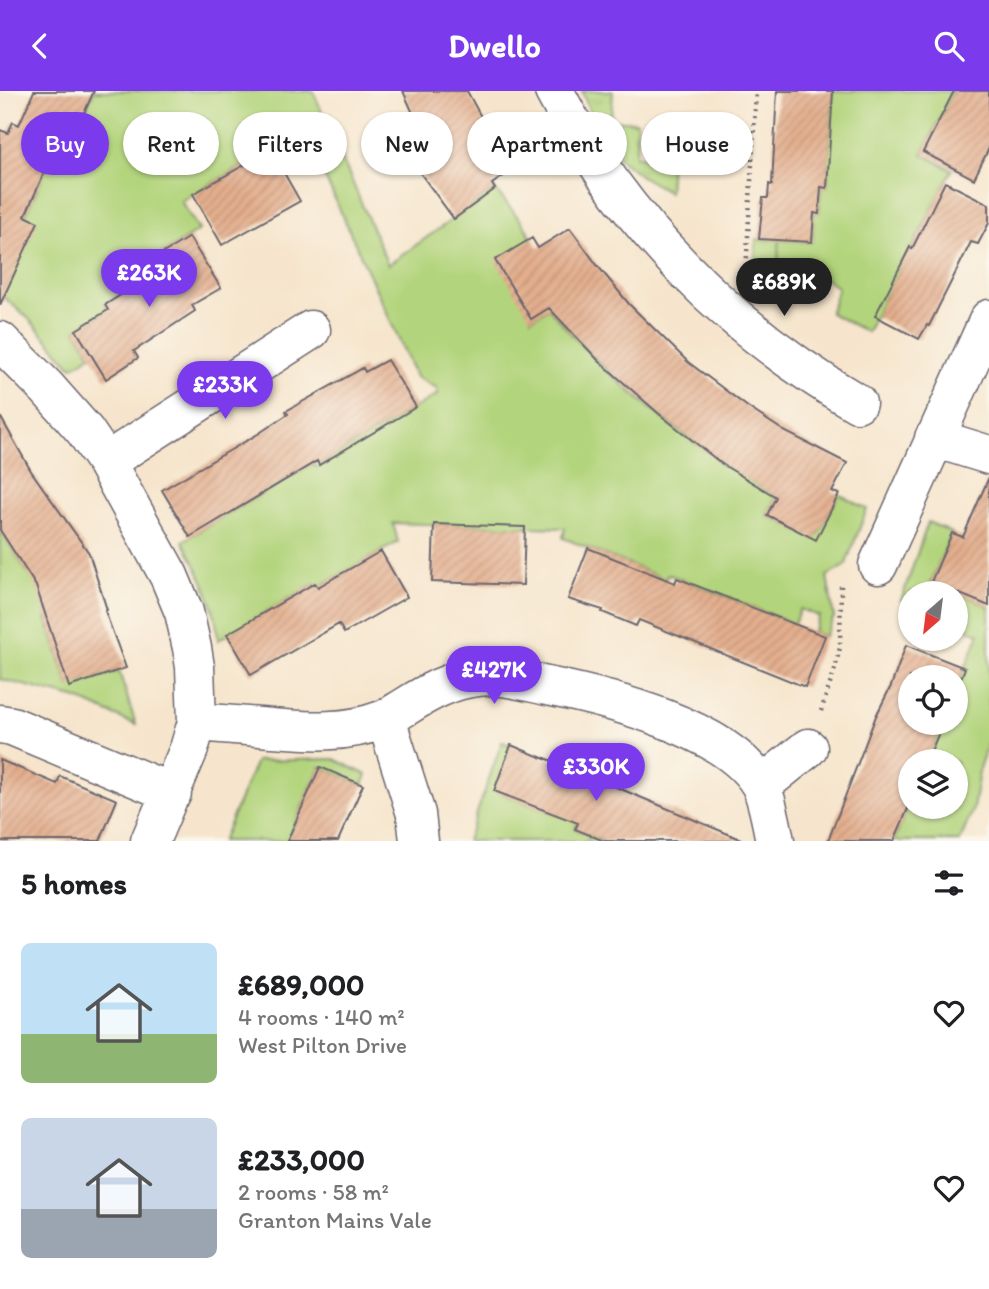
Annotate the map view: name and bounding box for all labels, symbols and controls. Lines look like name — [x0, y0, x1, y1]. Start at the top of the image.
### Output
icon: back — [21, 27, 59, 65]
text: Dwello — [448, 27, 541, 65]
icon: search — [930, 27, 968, 65]
chip: Buy — [21, 112, 109, 175]
chip: Rent — [123, 112, 219, 175]
chip: Filters — [233, 112, 347, 175]
chip: New — [361, 112, 453, 175]
chip: Apartment — [467, 112, 627, 175]
chip: House — [641, 112, 753, 175]
pin: £263K — [100, 249, 198, 309]
text: £263K — [117, 258, 181, 286]
pin: £689K — [735, 259, 833, 318]
text: £689K — [752, 267, 816, 295]
pin: £233K — [176, 361, 274, 421]
text: £233K — [193, 370, 257, 398]
north arrow — [898, 581, 968, 651]
map controls — [898, 581, 968, 819]
pin: £427K — [445, 647, 543, 706]
text: £427K — [462, 655, 526, 683]
button: locate — [898, 665, 968, 735]
pin: £330K — [547, 743, 645, 803]
button: layers — [898, 749, 968, 819]
text: £330K — [563, 752, 629, 780]
icon: filters — [930, 864, 968, 902]
text: 5 homes — [21, 865, 127, 902]
text: £689,000 — [238, 966, 365, 1003]
icon: home — [77, 971, 161, 1055]
icon: heart — [930, 994, 968, 1032]
text: 4 rooms · 140 m² — [238, 1003, 405, 1031]
text: West Pilton Drive — [238, 1031, 407, 1059]
text: £233,000 — [238, 1141, 365, 1178]
icon: home — [77, 1146, 161, 1230]
icon: heart — [930, 1169, 968, 1207]
text: 2 rooms · 58 m² — [238, 1178, 389, 1206]
text: Granton Mains Vale — [238, 1206, 432, 1234]

